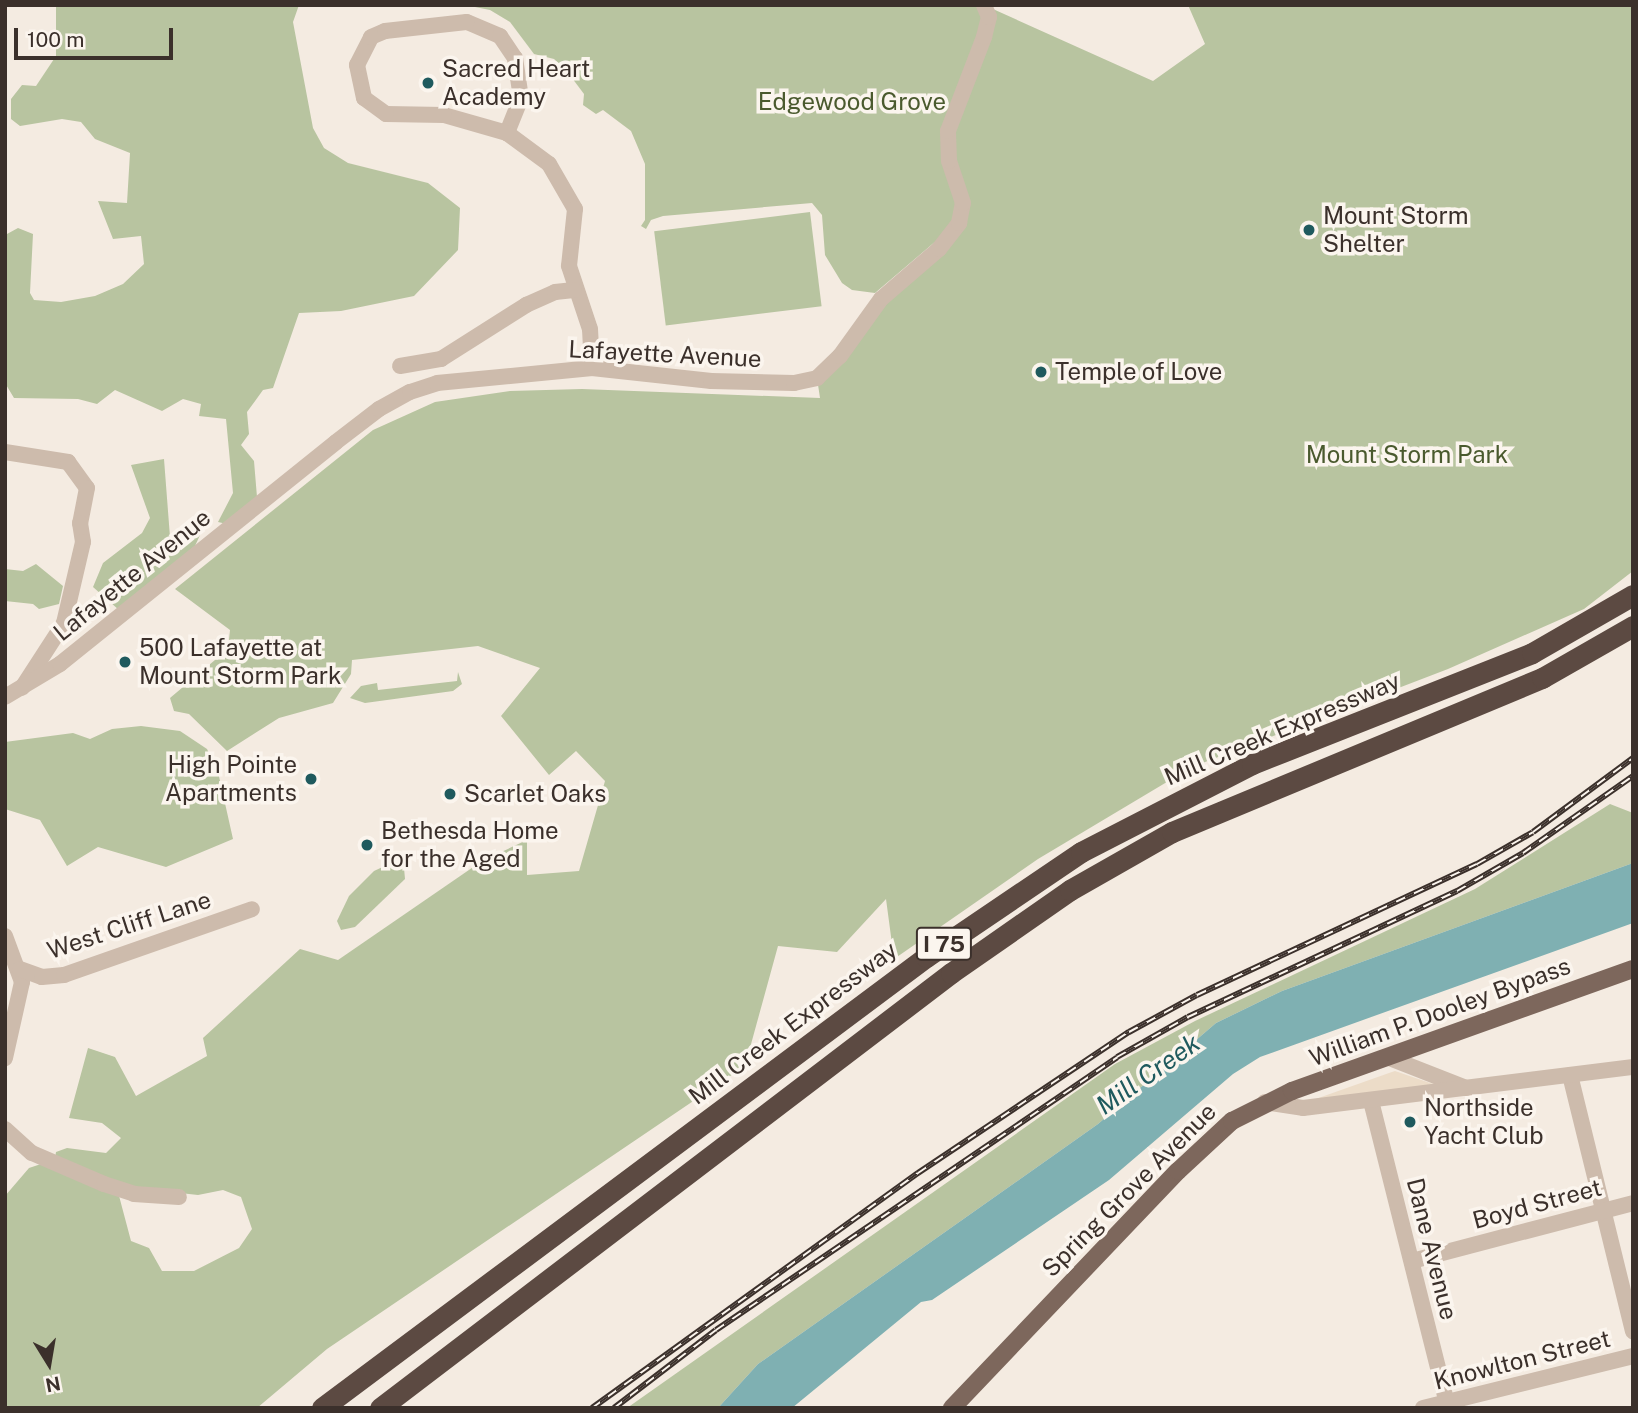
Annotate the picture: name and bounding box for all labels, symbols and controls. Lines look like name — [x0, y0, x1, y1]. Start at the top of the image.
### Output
scale bar — [18, 14, 177, 58]
text: 100 m — [27, 27, 84, 52]
place label: Sacred Heart Academy — [442, 55, 590, 111]
marker: Sacred Heart Academy — [420, 75, 436, 91]
park label: Edgewood Grove — [758, 88, 946, 116]
place label: Mount Storm Shelter — [1323, 202, 1469, 258]
marker: Mount Storm Shelter — [1301, 222, 1317, 238]
street label: Lafayette Avenue — [568, 335, 762, 373]
place label: Temple of Love — [1055, 358, 1223, 386]
marker: Temple of Love — [1033, 364, 1049, 380]
park label: Mount Storm Park — [1306, 441, 1508, 469]
street label: Lafayette Avenue — [48, 503, 216, 647]
place label: 500 Lafayette at Mount Storm Park — [139, 634, 342, 690]
marker: 500 Lafayette at Mount Storm Park — [117, 654, 133, 670]
street label: Mill Creek Expressway — [1160, 666, 1404, 792]
place label: High Pointe Apartments — [165, 751, 297, 807]
marker: High Pointe Apartments — [303, 771, 319, 787]
place label: Scarlet Oaks — [464, 780, 606, 808]
marker: Scarlet Oaks — [442, 786, 458, 802]
place label: Bethesda Home for the Aged — [381, 817, 559, 873]
marker: Bethesda Home for the Aged — [359, 837, 375, 853]
street label: West Cliff Lane — [44, 885, 214, 965]
road number: I 75 — [914, 925, 974, 964]
street label: Mill Creek Expressway — [683, 935, 903, 1111]
street label: William P. Dooley Bypass — [1306, 951, 1574, 1073]
water label: Mill Creek — [1090, 1027, 1206, 1121]
place label: Northside Yacht Club — [1424, 1094, 1543, 1150]
street label: Spring Grove Avenue — [1036, 1097, 1222, 1283]
marker: Northside Yacht Club — [1402, 1114, 1418, 1130]
street label: Boyd Street — [1469, 1173, 1605, 1235]
street label: Dane Avenue — [1400, 1175, 1464, 1323]
street label: Knowlton Street — [1431, 1324, 1613, 1396]
north arrow — [14, 1329, 84, 1399]
text: N — [44, 1372, 62, 1397]

